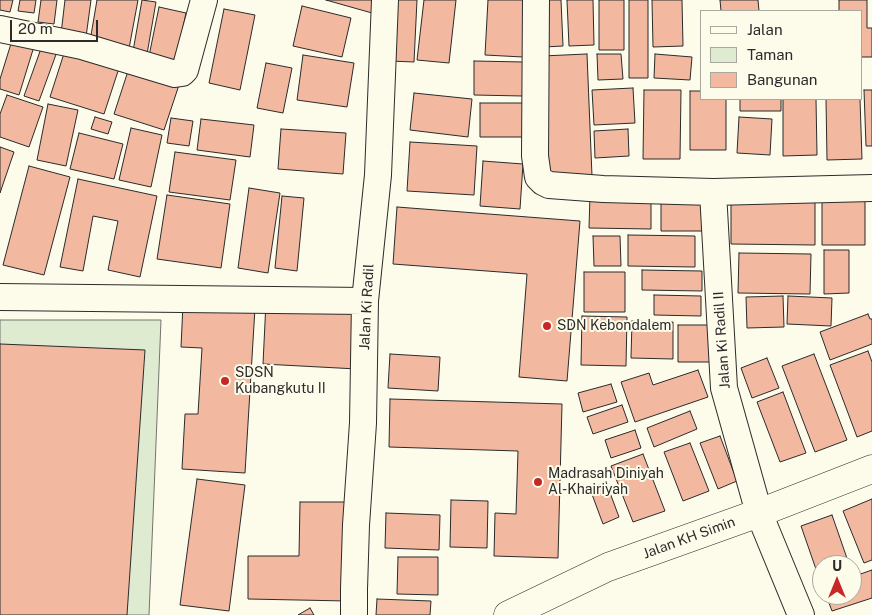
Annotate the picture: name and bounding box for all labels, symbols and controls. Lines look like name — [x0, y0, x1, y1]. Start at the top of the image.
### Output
scale bar — [12, 10, 100, 42]
legend — [700, 10, 862, 100]
text: 20 m — [18, 20, 53, 37]
text: Jalan — [747, 21, 783, 38]
text: Taman — [747, 46, 793, 63]
text: Bangunan — [747, 71, 818, 88]
street label: Jalan Ki Radil — [356, 263, 378, 351]
street label: Jalan Ki Radil II — [710, 291, 734, 389]
place label: SDN Kebondalem — [557, 318, 671, 334]
marker: SDN Kebondalem — [541, 320, 553, 332]
place label: SDSN Kubangkutu II — [235, 365, 326, 398]
marker: SDSN Kubangkutu II — [219, 375, 231, 387]
place label: Madrasah Diniyah Al-Khairiyah — [548, 466, 664, 498]
marker: Madrasah Diniyah Al-Khairiyah — [532, 476, 544, 488]
street label: Jalan KH Simin — [641, 514, 737, 562]
north arrow — [812, 555, 862, 605]
text: U — [832, 558, 842, 574]

